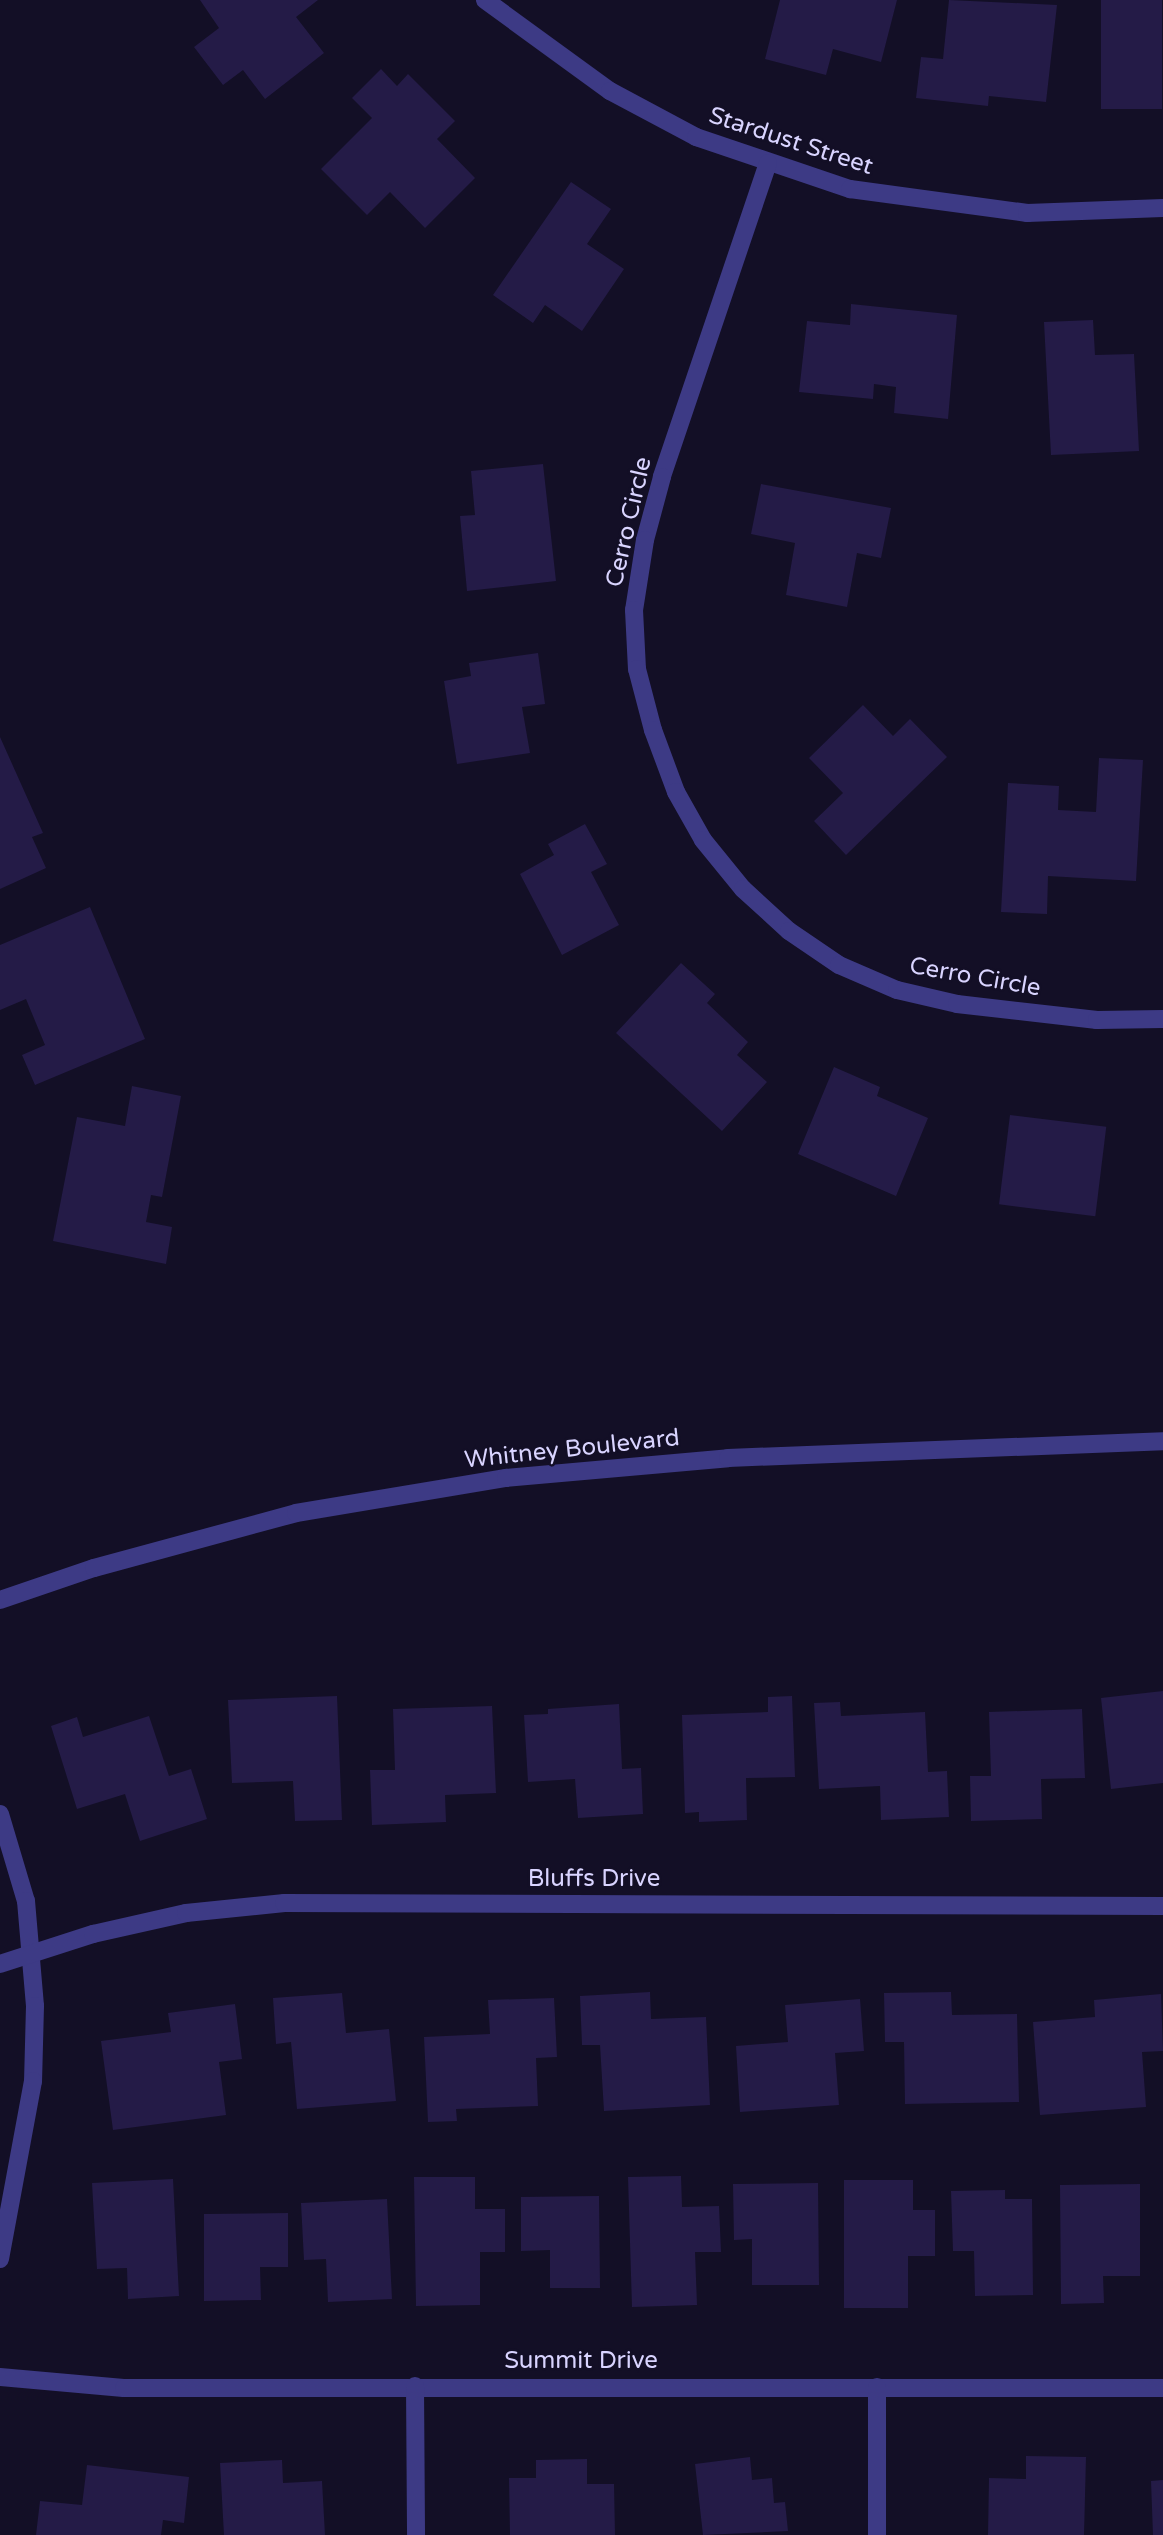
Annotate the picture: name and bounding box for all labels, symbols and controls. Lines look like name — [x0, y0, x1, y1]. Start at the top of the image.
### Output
street label: Stardust Street — [705, 101, 877, 181]
street label: Cerro Circle — [600, 454, 658, 590]
street label: Cerro Circle — [907, 951, 1043, 1003]
street label: Whitney Boulevard — [463, 1423, 681, 1475]
street label: Bluffs Drive — [528, 1865, 660, 1893]
street label: Summit Drive — [504, 2347, 658, 2375]

